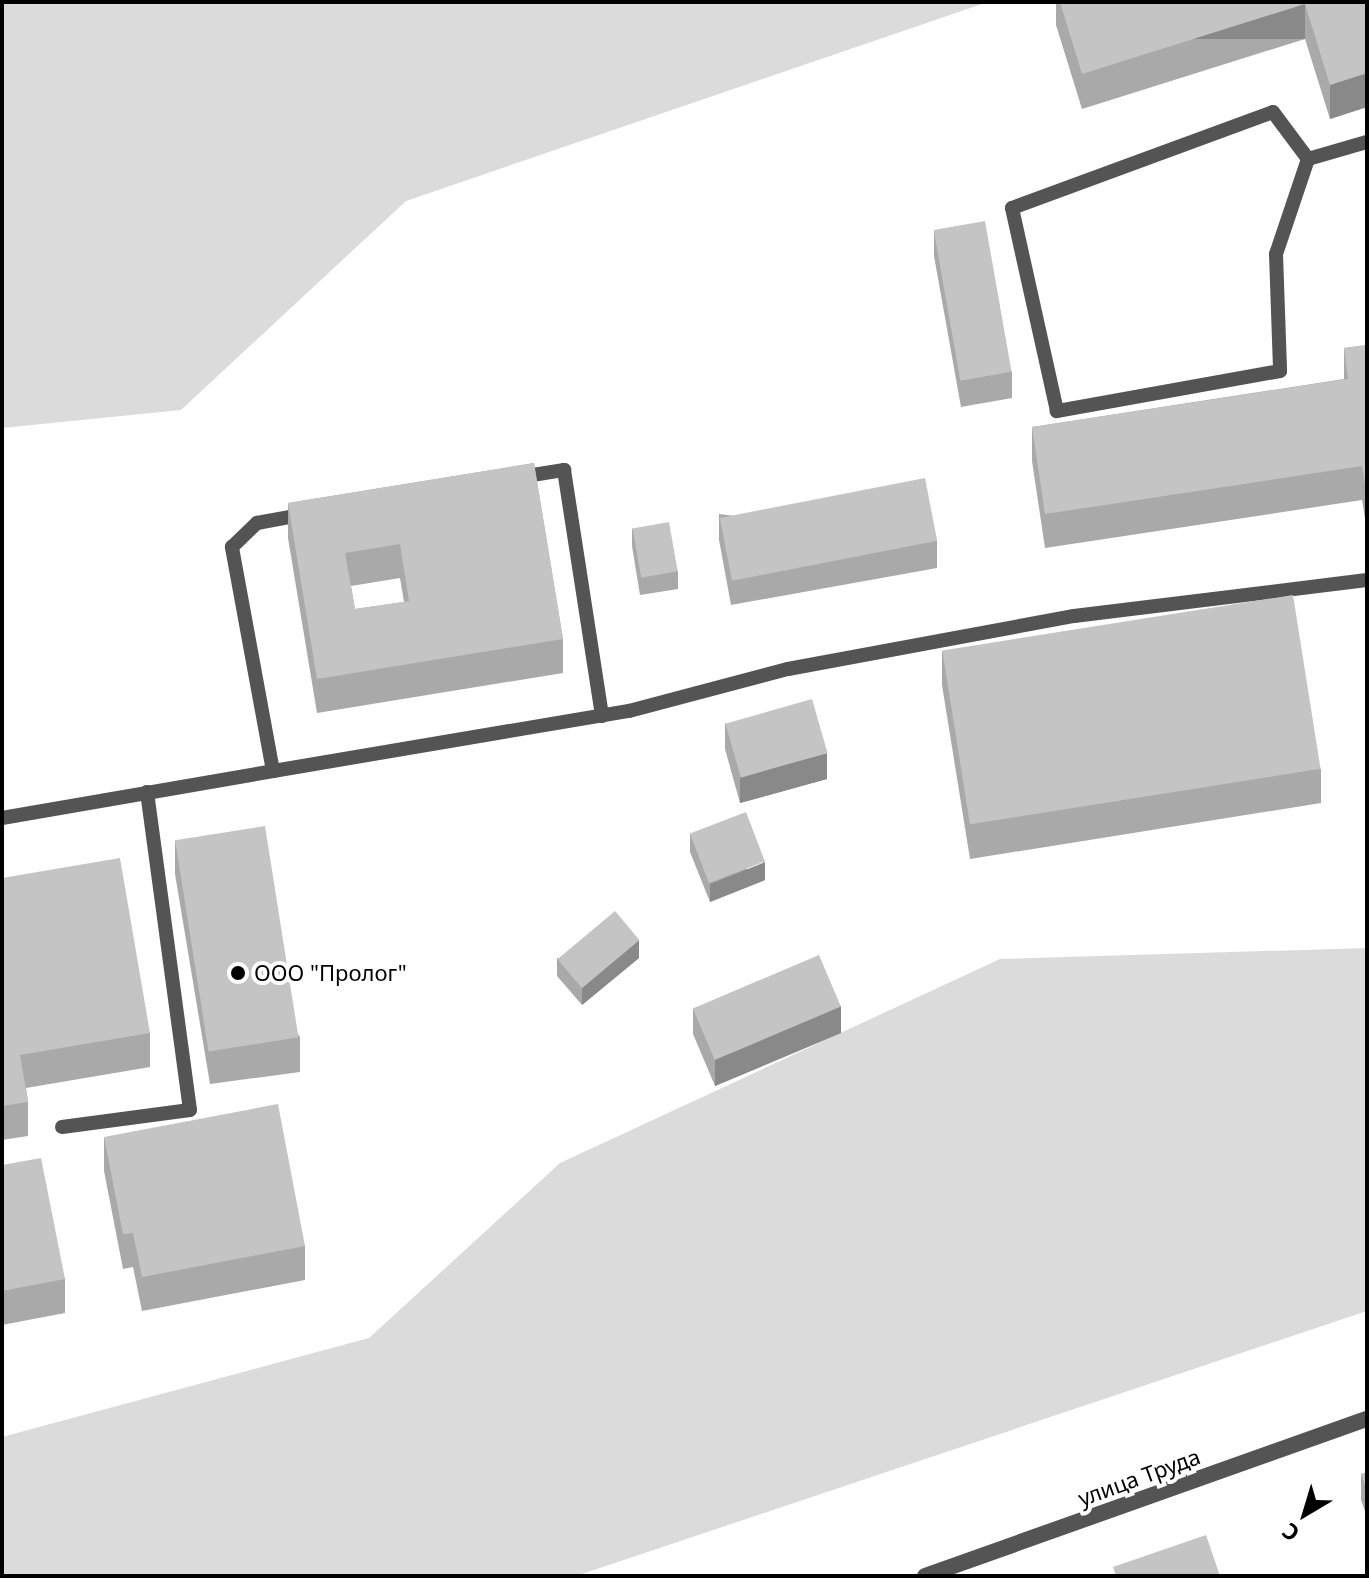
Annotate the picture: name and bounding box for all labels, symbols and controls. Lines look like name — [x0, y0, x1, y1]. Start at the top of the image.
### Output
place label: ООО "Пролог" — [254, 960, 407, 986]
marker: ООО "Пролог" — [229, 964, 247, 982]
street label: улица Труда — [1074, 1443, 1204, 1511]
north arrow — [1265, 1474, 1345, 1554]
text: С — [1275, 1517, 1305, 1549]

